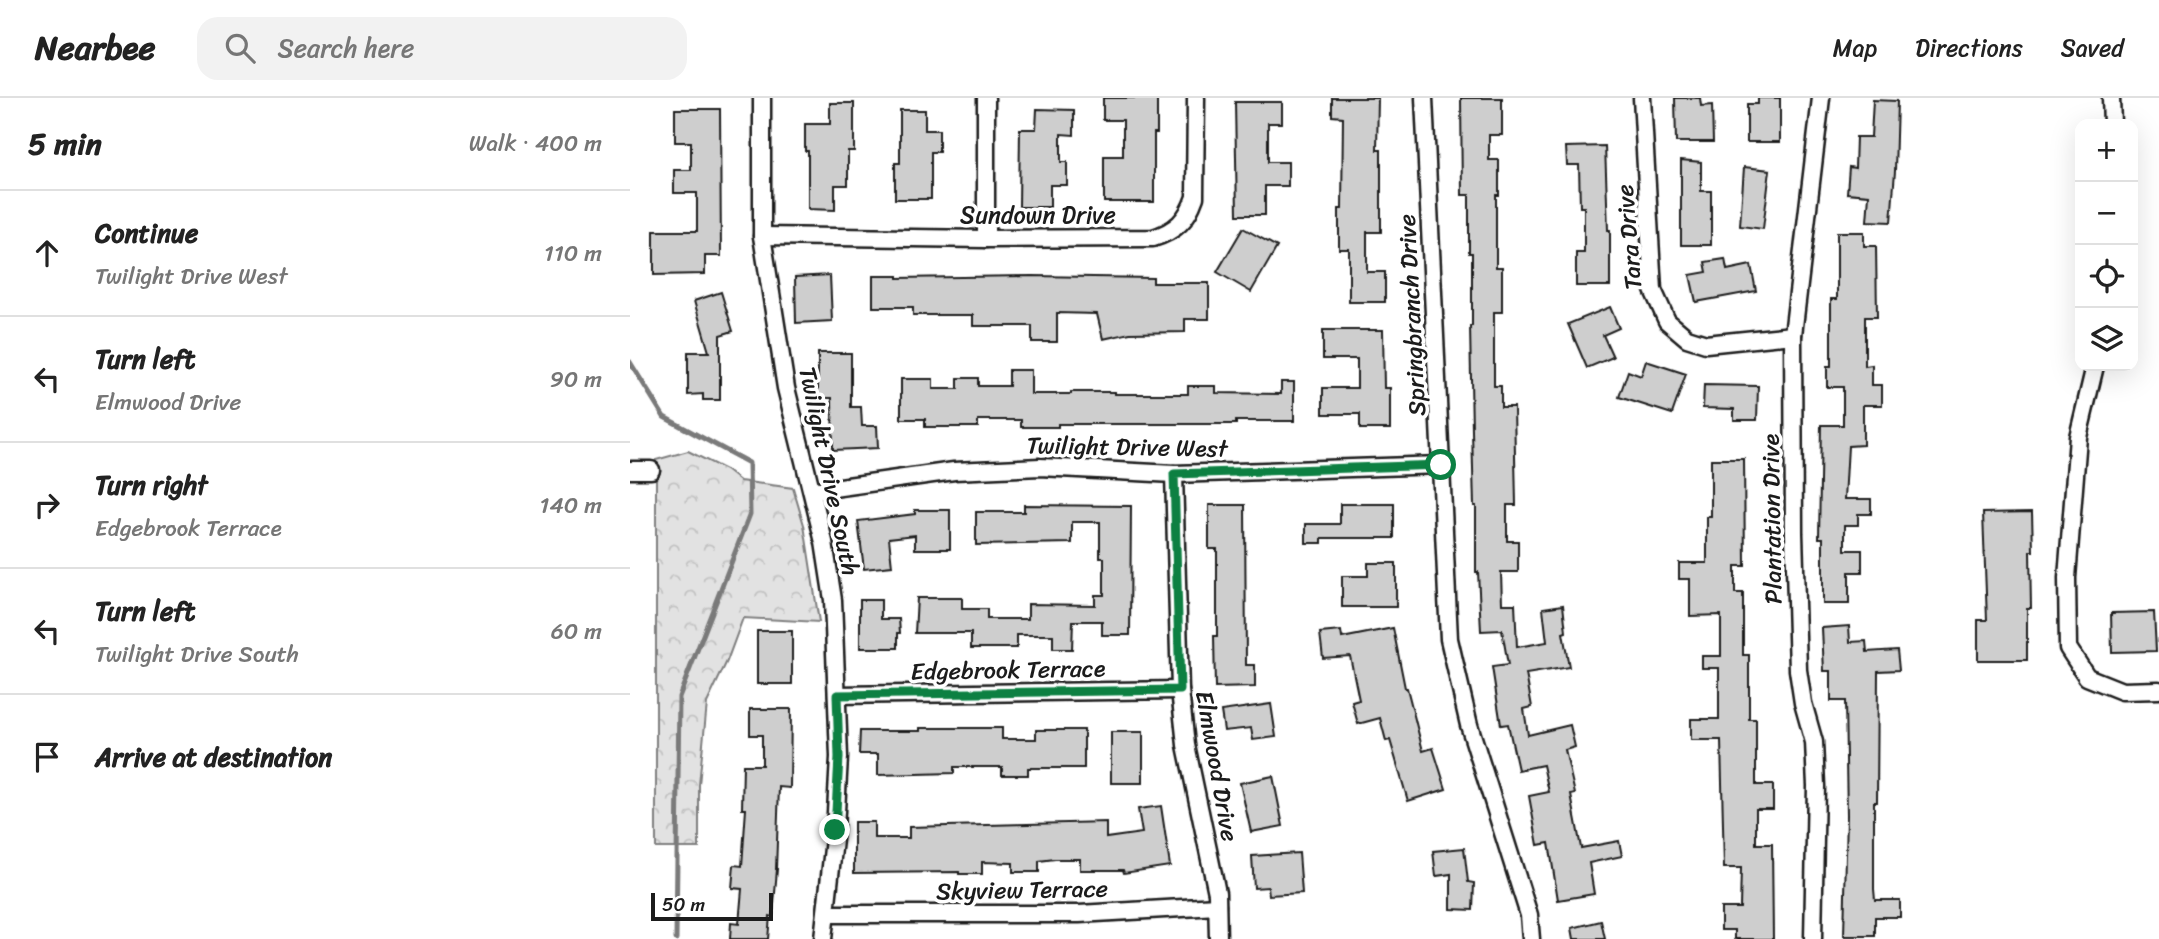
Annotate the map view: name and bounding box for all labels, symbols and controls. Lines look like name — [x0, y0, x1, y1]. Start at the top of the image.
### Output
search box — [197, 17, 687, 80]
text: Nearbee — [35, 19, 155, 77]
text: Search here — [277, 25, 414, 71]
text: Map — [1833, 27, 1877, 69]
text: Directions — [1915, 27, 2023, 69]
text: Saved — [2061, 27, 2124, 69]
icon: search — [221, 29, 259, 67]
text: 5 min — [28, 117, 102, 171]
map controls — [2075, 119, 2138, 371]
button: + — [2075, 119, 2138, 182]
text: Walk · 400 m — [469, 123, 602, 164]
button: − — [2075, 182, 2138, 245]
street label: Tara Drive — [1603, 183, 1655, 291]
street label: Sundown Drive — [960, 194, 1116, 236]
text: Continue — [95, 210, 198, 256]
street label: Springbranch Drive — [1386, 213, 1438, 417]
text: 110 m — [544, 233, 602, 274]
icon: ahead — [28, 234, 66, 272]
button: locate — [2075, 245, 2138, 308]
text: Twilight Drive West — [95, 256, 288, 297]
button: layers — [2075, 308, 2138, 371]
text: Turn left — [95, 336, 195, 382]
text: 90 m — [550, 359, 602, 400]
icon: left — [28, 360, 66, 398]
street label: Twilight Drive South — [786, 363, 872, 579]
text: Elmwood Drive — [95, 382, 241, 423]
street label: Twilight Drive West — [1026, 424, 1229, 470]
street label: Plantation Drive — [1750, 433, 1794, 604]
route start — [1425, 449, 1456, 480]
text: Turn right — [95, 462, 208, 508]
text: 140 m — [540, 485, 602, 526]
icon: right — [28, 486, 66, 524]
text: Edgebrook Terrace — [95, 508, 282, 549]
text: Turn left — [95, 588, 195, 634]
text: 60 m — [551, 611, 602, 652]
icon: left — [28, 612, 66, 650]
text: Twilight Drive South — [95, 634, 299, 675]
street label: Edgebrook Terrace — [910, 647, 1106, 693]
street label: Elmwood Drive — [1183, 687, 1251, 845]
text: Arrive at destination — [95, 734, 332, 780]
icon: arrive — [28, 738, 66, 776]
route end — [819, 814, 850, 845]
street label: Skyview Terrace — [936, 868, 1108, 912]
text: 50 m — [662, 888, 705, 921]
scale bar — [651, 890, 774, 922]

